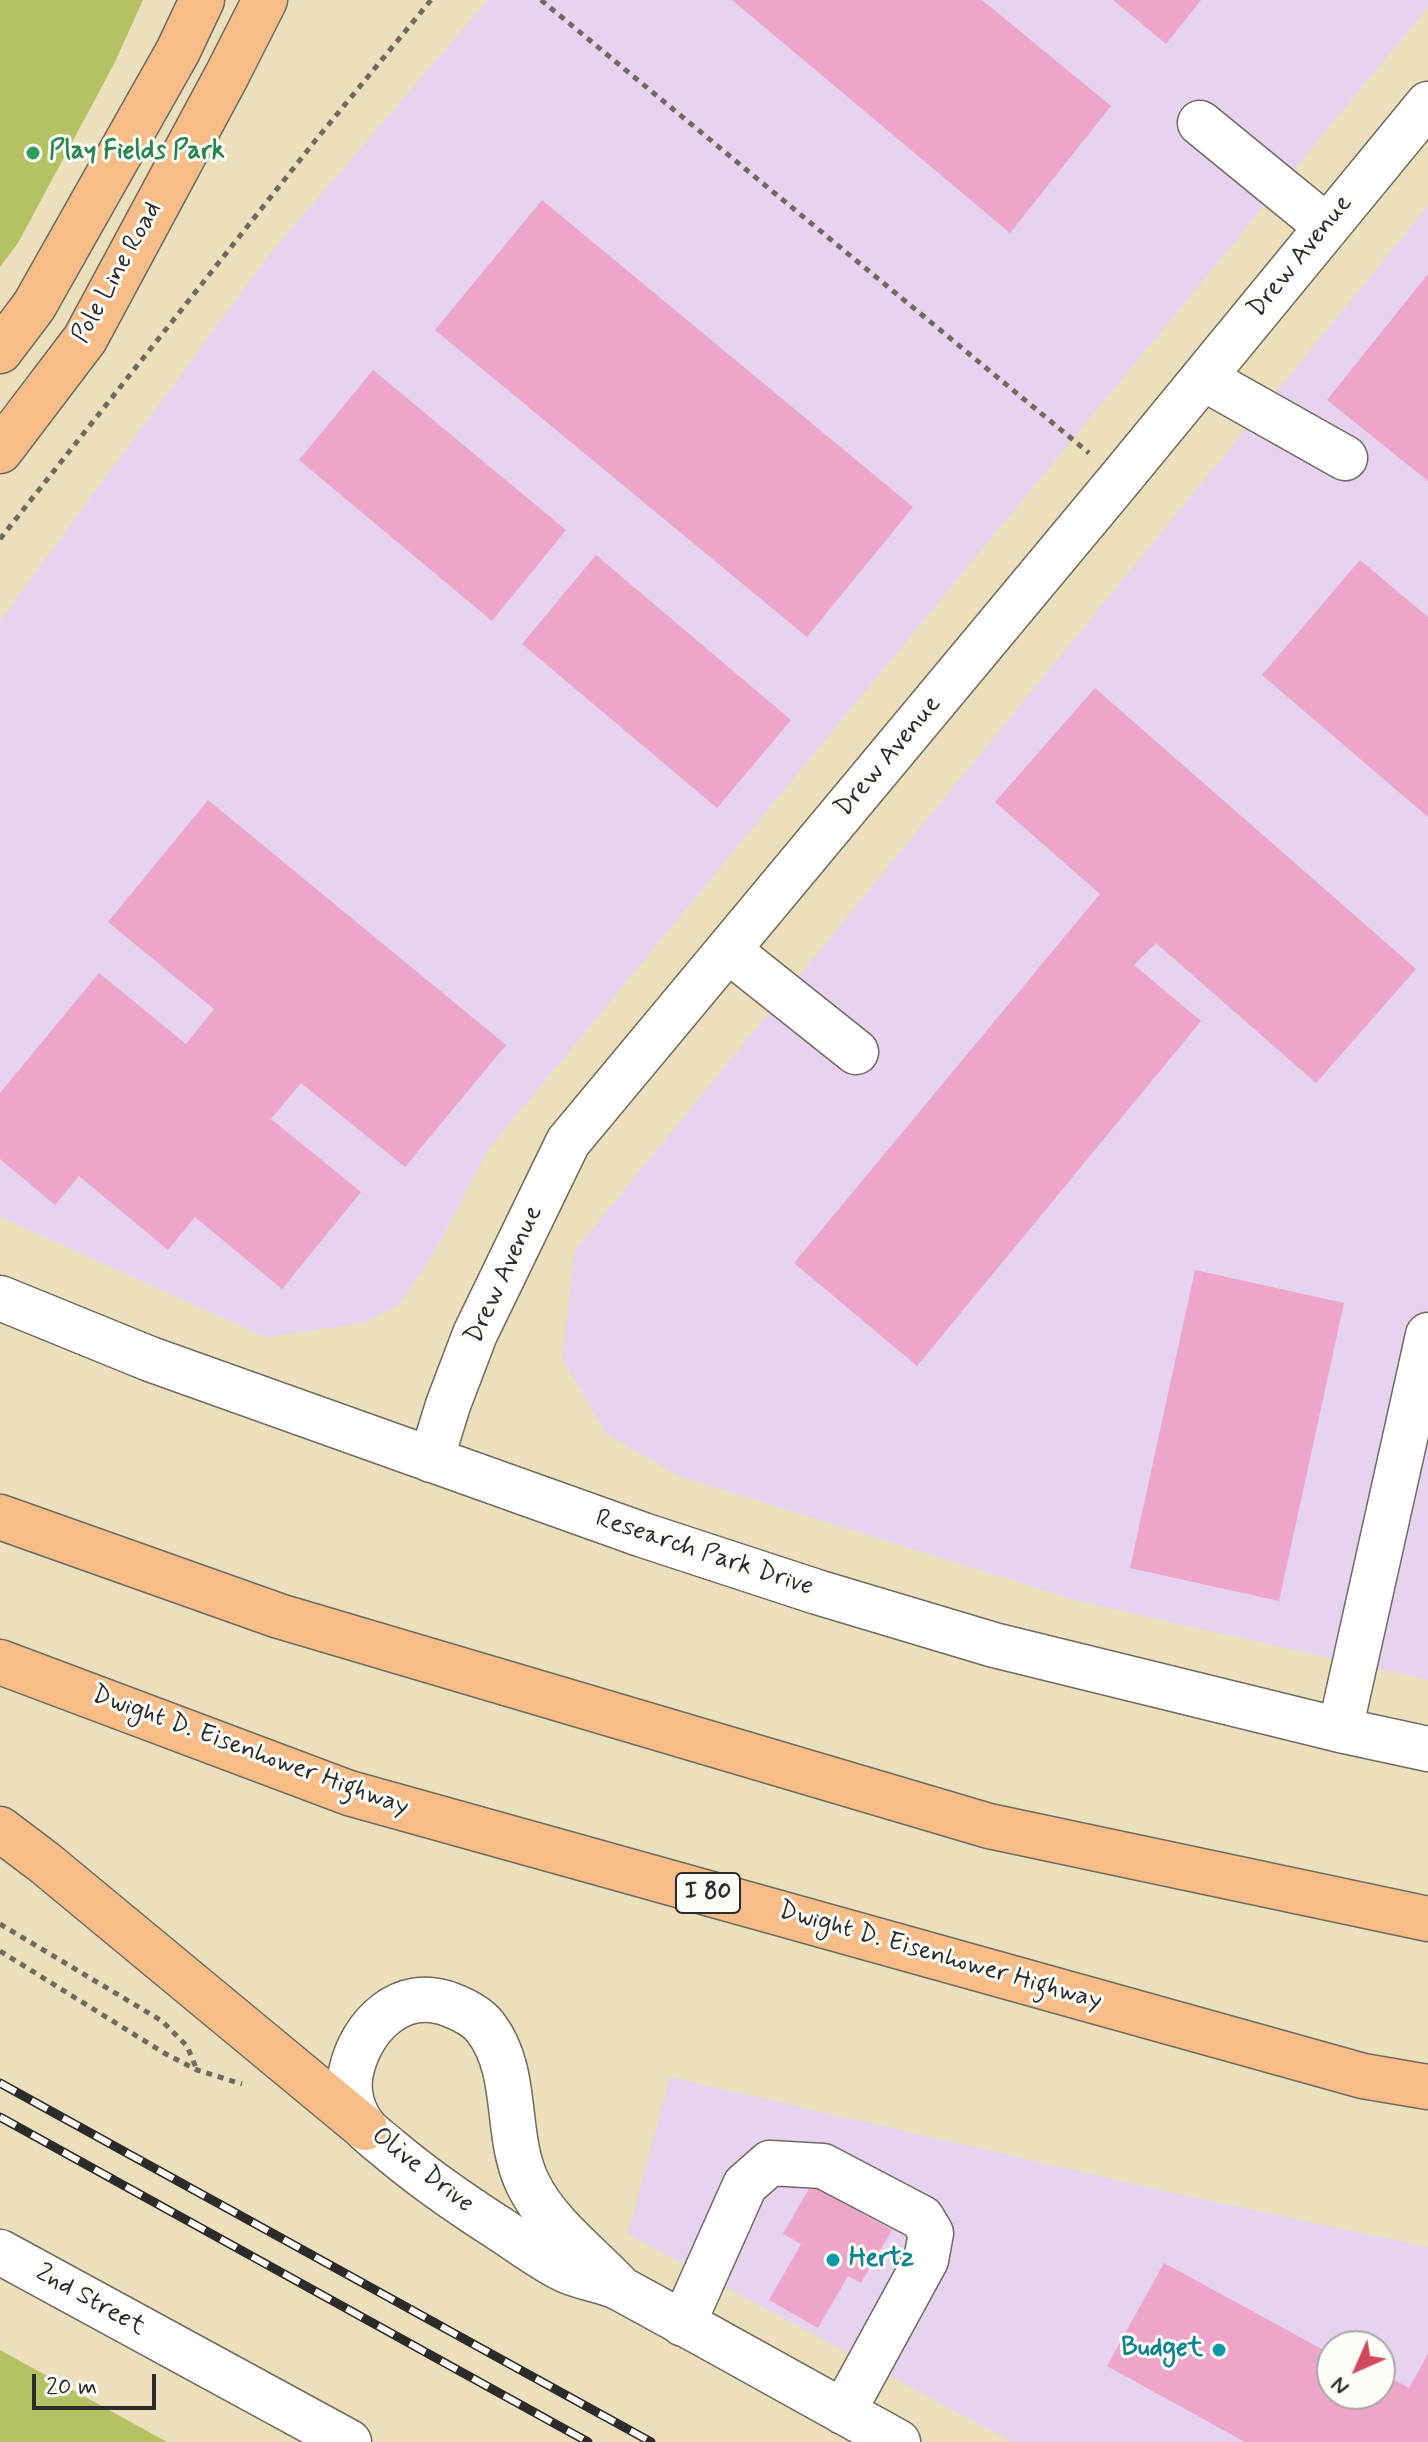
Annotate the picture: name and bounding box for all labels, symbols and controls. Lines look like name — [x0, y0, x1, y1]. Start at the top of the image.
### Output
place label: Play Fields Park — [49, 137, 225, 169]
marker: Play Fields Park — [24, 144, 42, 162]
street label: Drew Avenue — [1242, 189, 1360, 325]
street label: Pole Line Road — [66, 197, 170, 349]
street label: Drew Avenue — [829, 690, 949, 824]
street label: Drew Avenue — [459, 1201, 551, 1349]
street label: Research Park Drive — [591, 1504, 817, 1604]
street label: Dwight D. Eisenhower Highway — [87, 1680, 413, 1824]
road number: I 80 — [676, 1873, 740, 1913]
street label: Dwight D. Eisenhower Highway — [775, 1896, 1105, 2018]
street label: Olive Drive — [365, 2121, 479, 2221]
place label: Hertz — [849, 2244, 914, 2276]
marker: Hertz — [824, 2251, 842, 2269]
street label: 2nd Street — [30, 2258, 150, 2344]
north arrow — [1316, 2330, 1396, 2410]
place label: Budget — [1121, 2334, 1203, 2366]
marker: Budget — [1210, 2341, 1228, 2359]
scale bar — [36, 2358, 160, 2408]
text: N — [1325, 2370, 1356, 2401]
text: 20 m — [46, 2372, 97, 2403]

